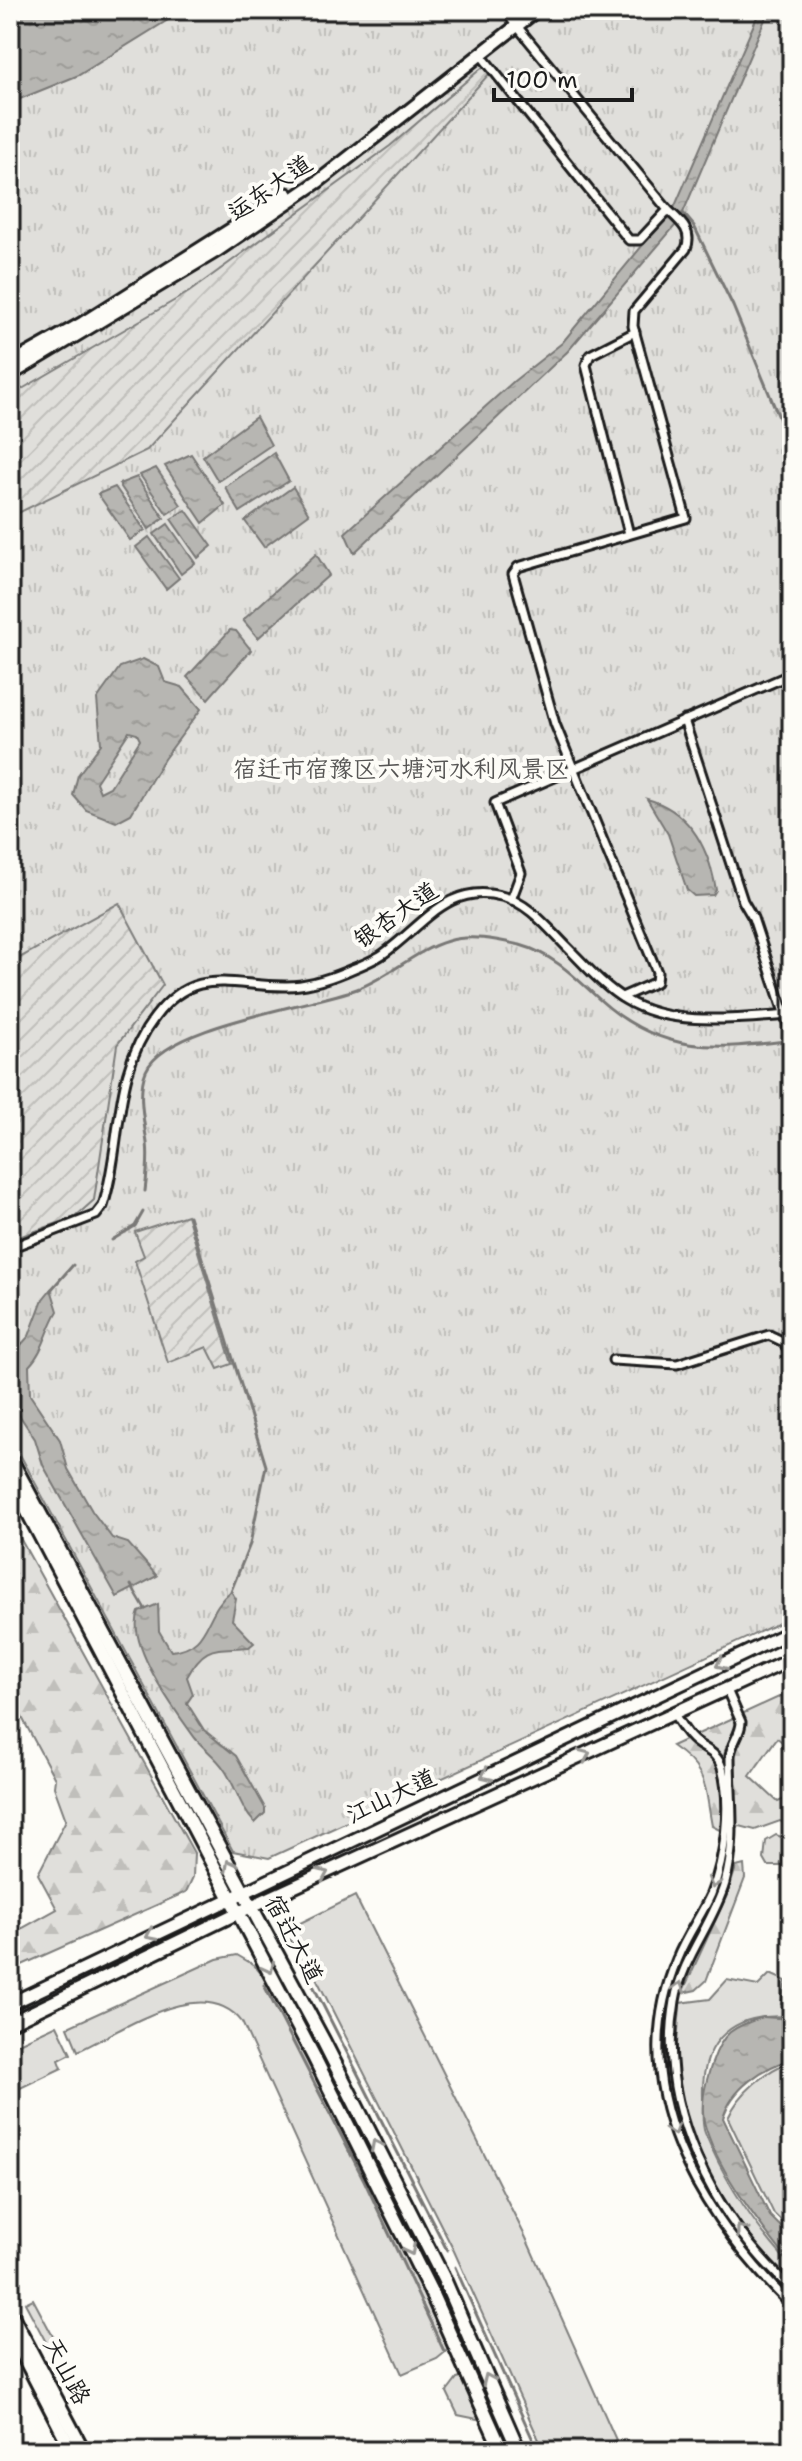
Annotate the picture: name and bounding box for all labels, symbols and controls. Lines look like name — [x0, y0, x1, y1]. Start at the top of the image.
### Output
scale bar — [494, 52, 632, 102]
text: 100 m — [506, 64, 578, 96]
street label: 运东大道 — [222, 147, 318, 229]
park label: 宿迁市宿豫区六塘河水利风景区 — [233, 753, 569, 785]
street label: 银杏大道 — [348, 874, 444, 956]
one-way arrow — [715, 1654, 730, 1670]
one-way arrow — [577, 1749, 592, 1765]
street label: 江山大道 — [341, 1761, 441, 1831]
one-way arrow — [480, 1765, 495, 1781]
one-way arrow — [224, 1858, 239, 1873]
one-way arrow — [315, 1867, 329, 1883]
one-way arrow — [707, 1876, 723, 1890]
street label: 宿迁大道 — [257, 1889, 331, 1989]
one-way arrow — [144, 1926, 159, 1941]
one-way arrow — [259, 1959, 274, 1974]
one-way arrow — [670, 1981, 686, 1995]
one-way arrow — [663, 2123, 679, 2137]
one-way arrow — [370, 2138, 386, 2153]
one-way arrow — [737, 2224, 751, 2239]
one-way arrow — [401, 2242, 416, 2257]
street label: 天山路 — [36, 2332, 98, 2410]
one-way arrow — [481, 2373, 497, 2388]

